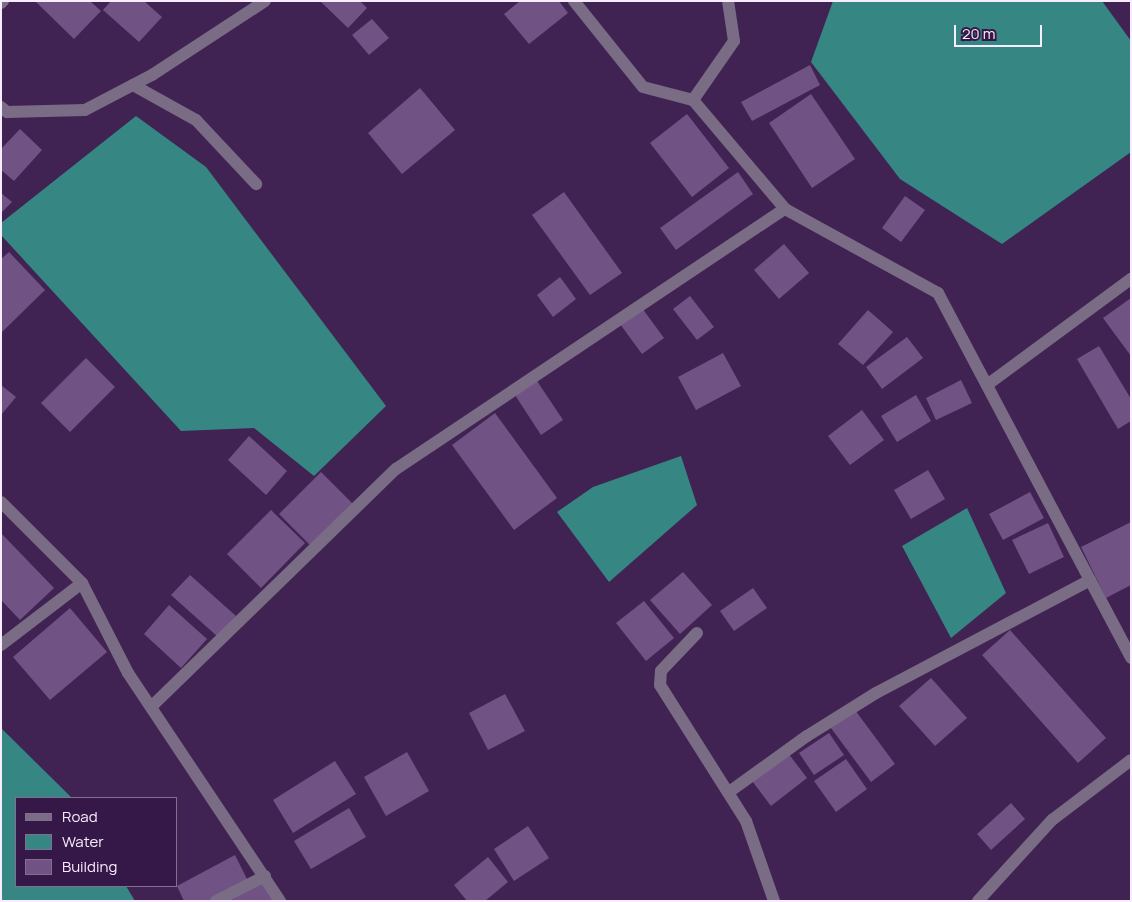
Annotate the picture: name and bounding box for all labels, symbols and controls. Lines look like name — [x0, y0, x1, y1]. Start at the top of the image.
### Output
scale bar — [957, 15, 1044, 47]
text: 20 m — [962, 23, 995, 44]
legend — [15, 797, 178, 887]
text: Road — [62, 806, 98, 827]
text: Water — [62, 831, 104, 852]
text: Building — [62, 856, 117, 877]

